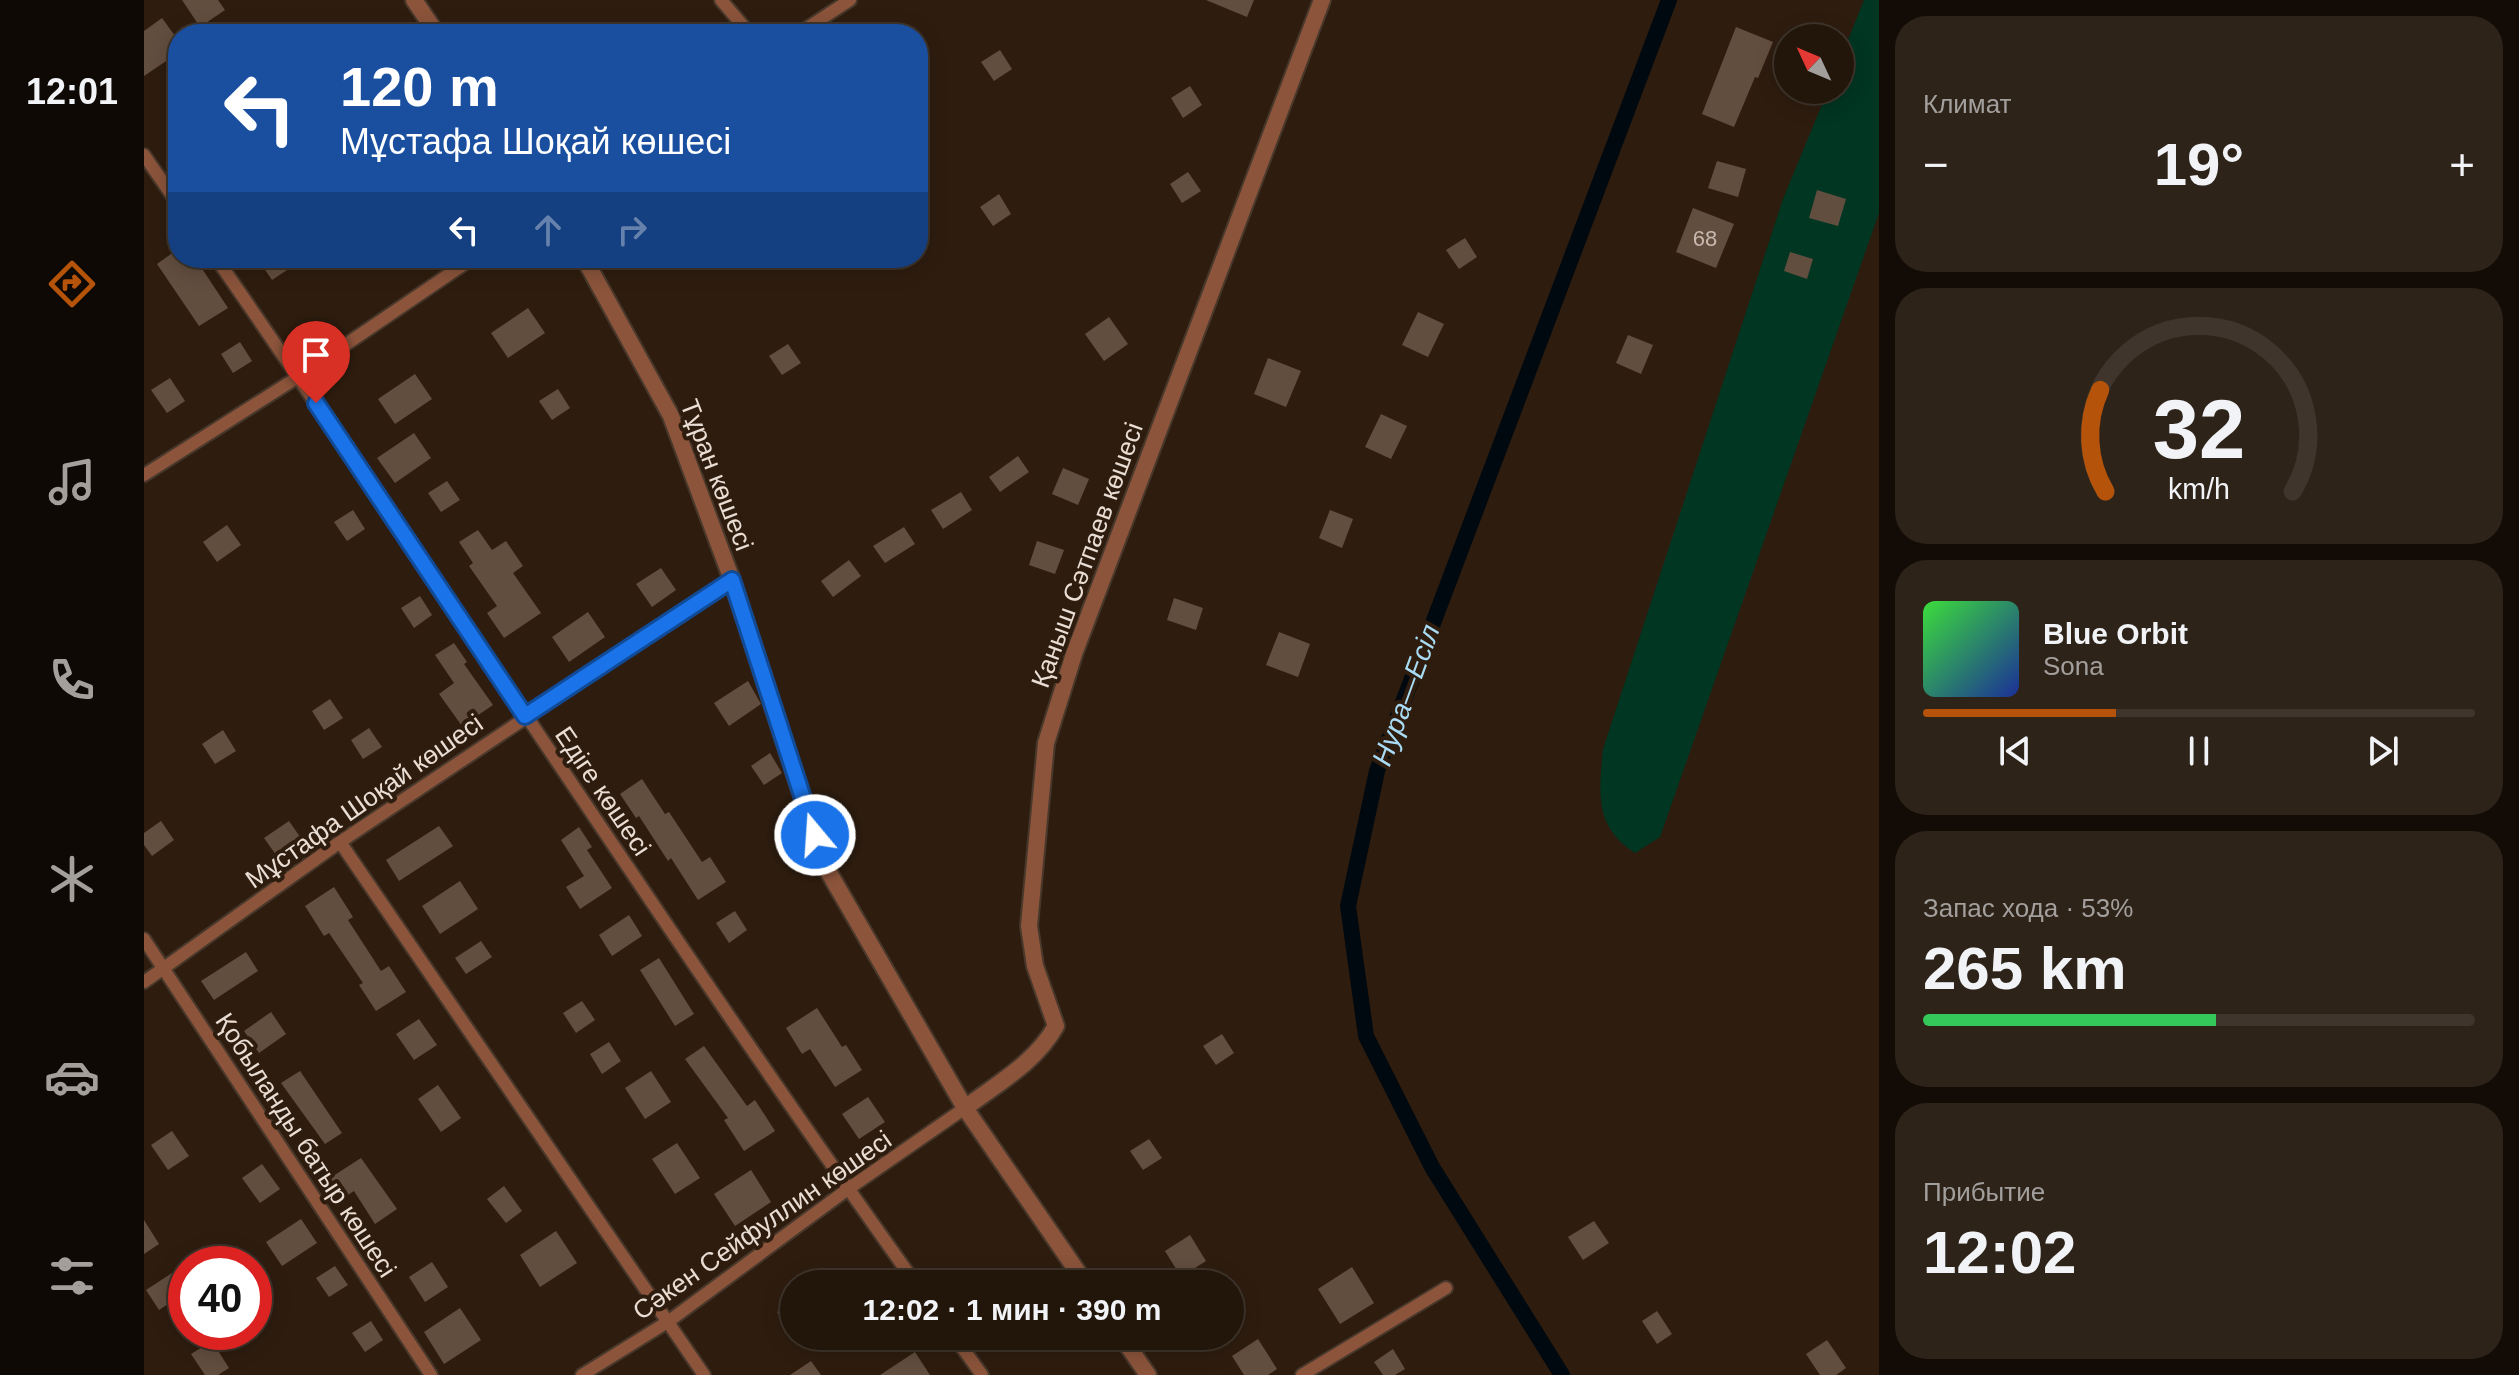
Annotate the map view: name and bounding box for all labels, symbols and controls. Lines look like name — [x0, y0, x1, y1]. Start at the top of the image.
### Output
north arrow — [1774, 24, 1854, 104]
map controls — [1774, 24, 1854, 104]
text: 120 m — [340, 55, 499, 118]
icon: left — [208, 56, 312, 160]
text: 12:01 — [26, 71, 118, 112]
text: Климат — [1923, 89, 2012, 119]
text: Мұстафа Шоқай көшесі — [340, 121, 731, 162]
text: 19° — [2154, 131, 2244, 198]
text: − — [1923, 140, 1949, 189]
text: + — [2449, 140, 2475, 189]
icon: left — [442, 208, 486, 252]
icon: ahead — [526, 208, 570, 252]
icon: right — [610, 208, 654, 252]
house number: 68 — [1693, 226, 1717, 251]
icon: directions — [44, 256, 100, 312]
pin — [282, 321, 350, 403]
icon: arrive — [294, 333, 338, 377]
text: 32 — [2153, 382, 2245, 475]
street label: Тұран көшесі — [674, 395, 760, 555]
street label: Қаныш Сәтпаев көшесі — [1025, 418, 1149, 692]
icon: music — [44, 454, 100, 510]
text: km/h — [2168, 473, 2230, 505]
text: Blue Orbit — [2043, 617, 2188, 650]
water label: Нура—Есіл — [1366, 620, 1446, 770]
text: Sona — [2043, 651, 2104, 681]
icon: phone — [44, 652, 100, 708]
street label: Мұстафа Шоқай көшесі — [240, 708, 488, 894]
street label: Едіге көшесі — [549, 721, 657, 861]
icon: previous — [1993, 729, 2037, 773]
icon: pause — [2177, 729, 2221, 773]
icon: next — [2361, 729, 2405, 773]
position arrow — [773, 793, 857, 877]
icon: climate — [44, 851, 100, 907]
text: Запас хода · 53% — [1923, 893, 2133, 923]
text: 265 km — [1923, 935, 2127, 1002]
street label: Қобыланды батыр көшесі — [209, 1007, 403, 1283]
icon: car — [44, 1049, 100, 1105]
street label: Сәкен Сейфуллин көшесі — [627, 1124, 897, 1326]
text: Прибытие — [1923, 1177, 2045, 1207]
text: 12:02 — [1923, 1219, 2076, 1286]
speed limit sign: 40 — [168, 1246, 272, 1350]
icon: filters — [44, 1248, 100, 1304]
text: 12:02 · 1 мин · 390 m — [863, 1293, 1161, 1326]

